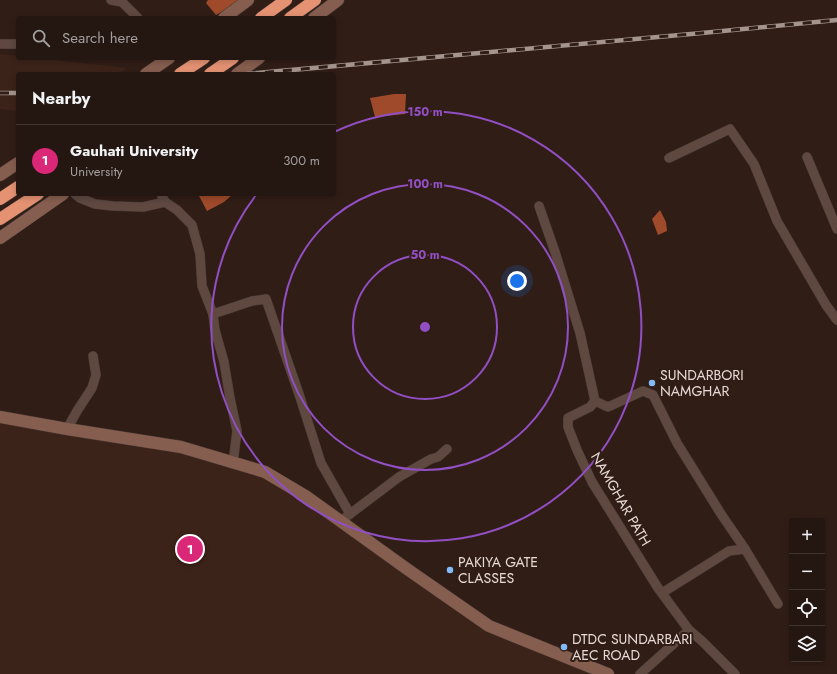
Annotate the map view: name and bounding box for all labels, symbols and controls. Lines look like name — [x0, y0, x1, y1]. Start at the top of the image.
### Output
search box — [16, 16, 336, 60]
icon: search — [30, 27, 52, 49]
text: Search here — [62, 27, 138, 49]
text: Nearby — [32, 86, 90, 110]
text: 150 m — [407, 103, 443, 121]
text: Gauhati University — [70, 140, 198, 162]
text: 1 — [42, 151, 48, 170]
text: 300 m — [283, 151, 320, 170]
text: University — [70, 162, 122, 181]
text: 100 m — [407, 175, 443, 193]
text: 50 m — [410, 246, 440, 264]
your location — [507, 271, 527, 291]
centre of rings — [418, 320, 432, 334]
place label: SUNDARBORI NAMGHAR — [660, 365, 744, 401]
marker: SUNDARBORI NAMGHAR — [647, 378, 657, 388]
street label: NAMGHAR PATH — [586, 449, 656, 549]
map controls — [789, 518, 825, 662]
button: + — [789, 518, 825, 554]
pin: 1 — [177, 534, 203, 564]
place label: PAKIYA GATE CLASSES — [458, 552, 538, 588]
button: − — [789, 554, 825, 590]
marker: PAKIYA GATE CLASSES — [445, 565, 455, 575]
button: locate — [789, 590, 825, 626]
button: layers — [789, 626, 825, 662]
place label: DTDC SUNDARBARI AEC ROAD — [572, 629, 693, 665]
marker: DTDC SUNDARBARI AEC ROAD — [559, 642, 569, 652]

